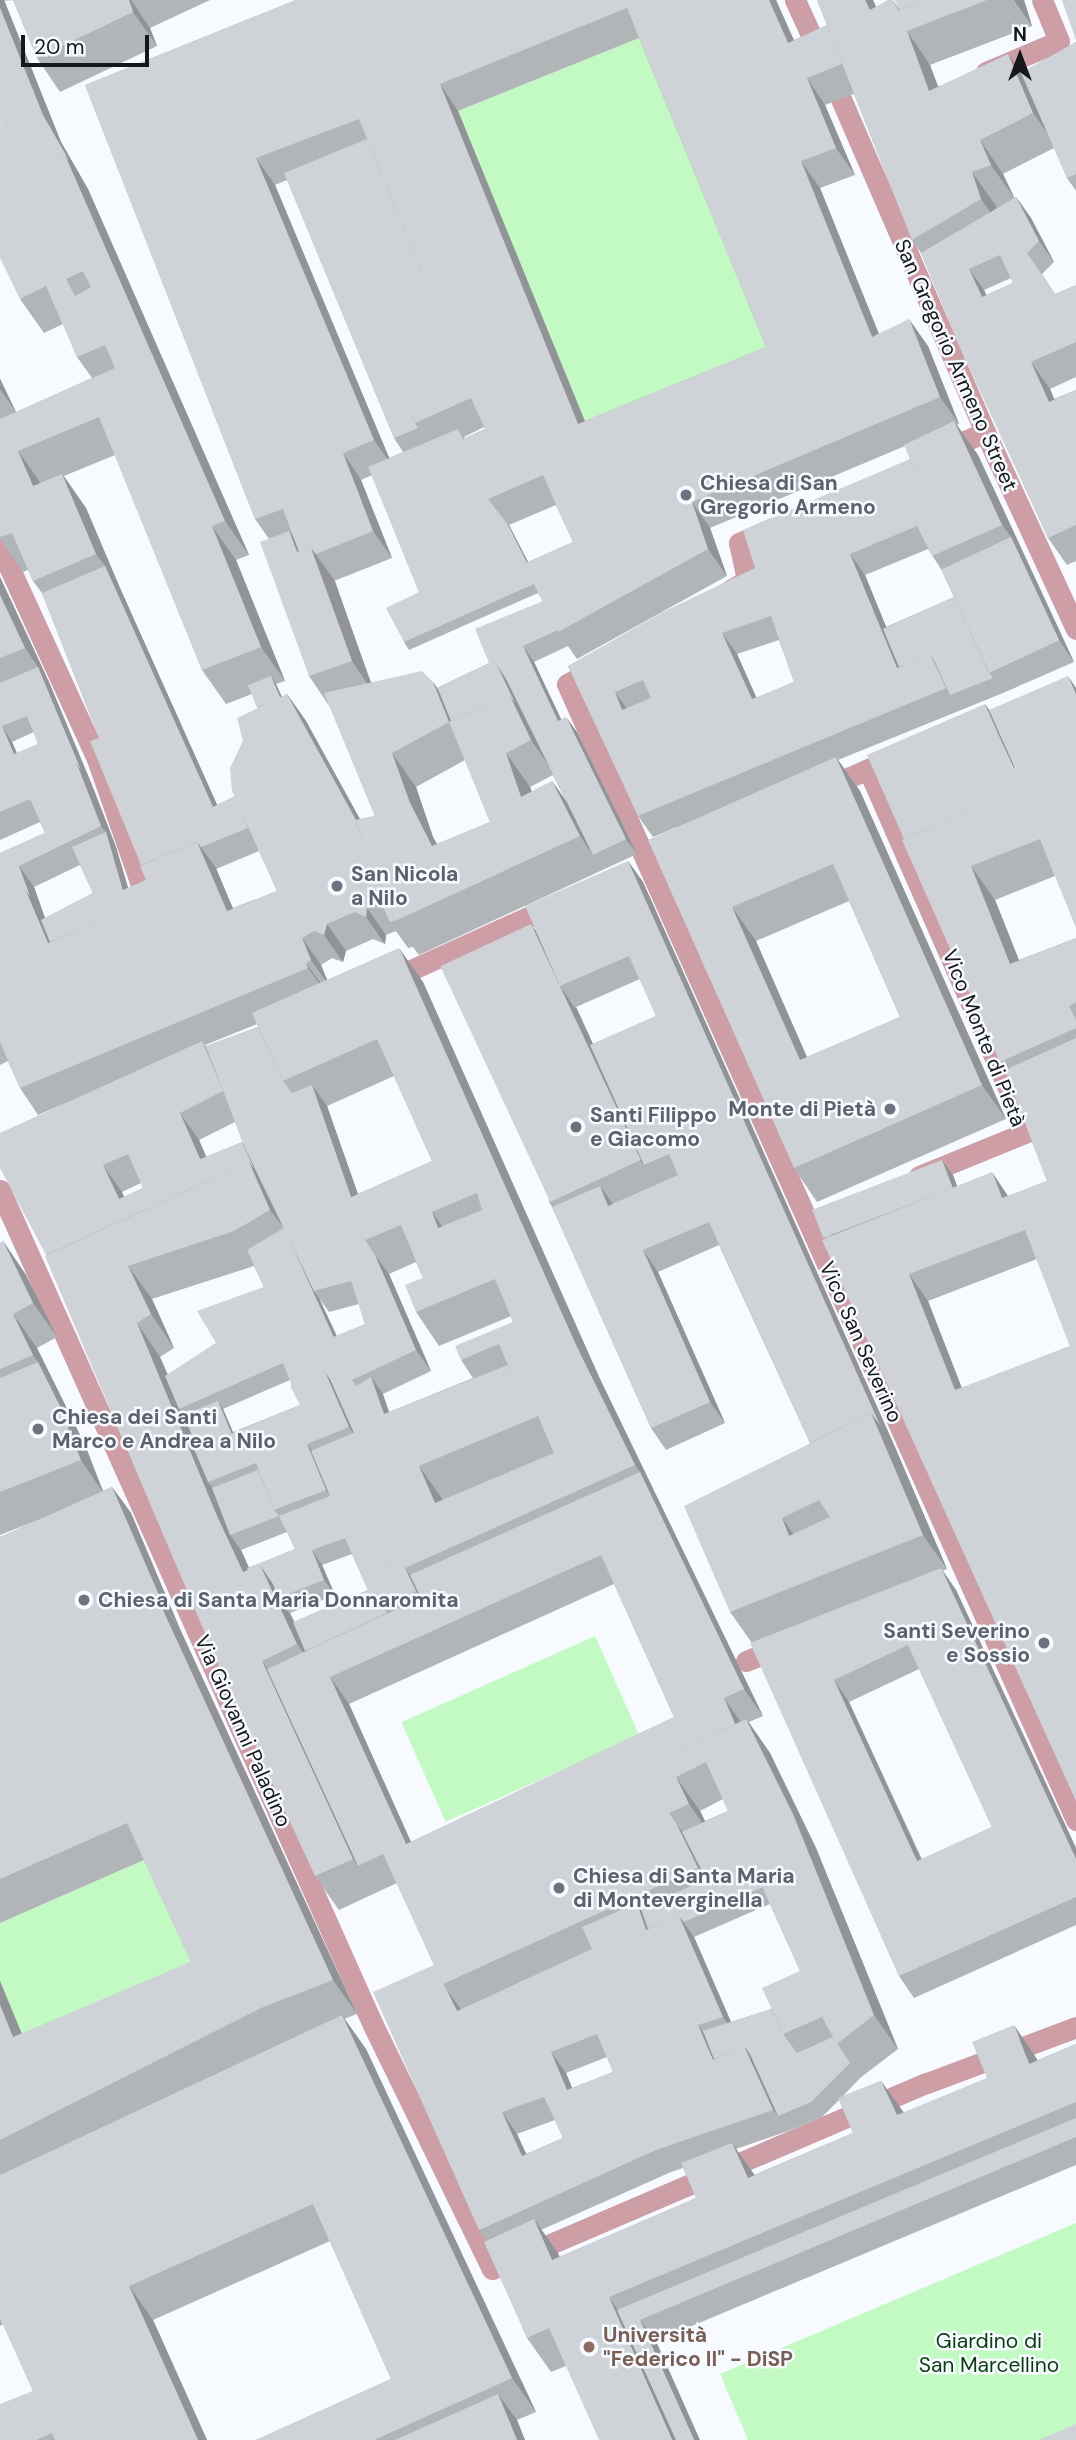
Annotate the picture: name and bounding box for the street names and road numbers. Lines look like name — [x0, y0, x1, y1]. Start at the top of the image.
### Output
street label: San Gregorio Armeno Street — [889, 235, 1023, 495]
street label: Vico Monte di Pietà — [937, 946, 1031, 1130]
street label: Vico San Severino — [814, 1257, 908, 1427]
street label: Via Giovanni Paladino — [189, 1631, 297, 1831]

